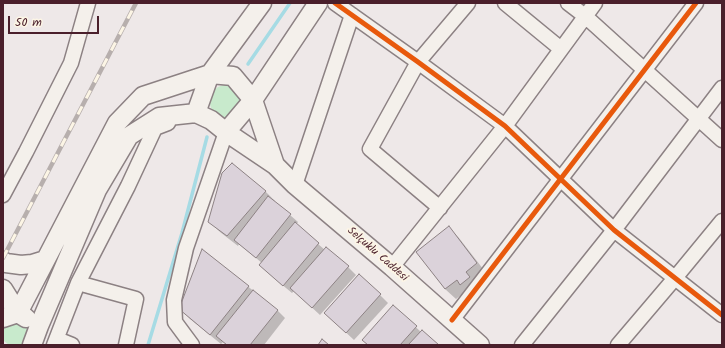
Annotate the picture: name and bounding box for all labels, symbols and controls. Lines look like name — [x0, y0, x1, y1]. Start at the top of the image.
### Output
scale bar — [10, 8, 101, 34]
text: 50 m — [15, 13, 42, 32]
street label: Selçuklu Caddesi — [344, 225, 410, 285]

